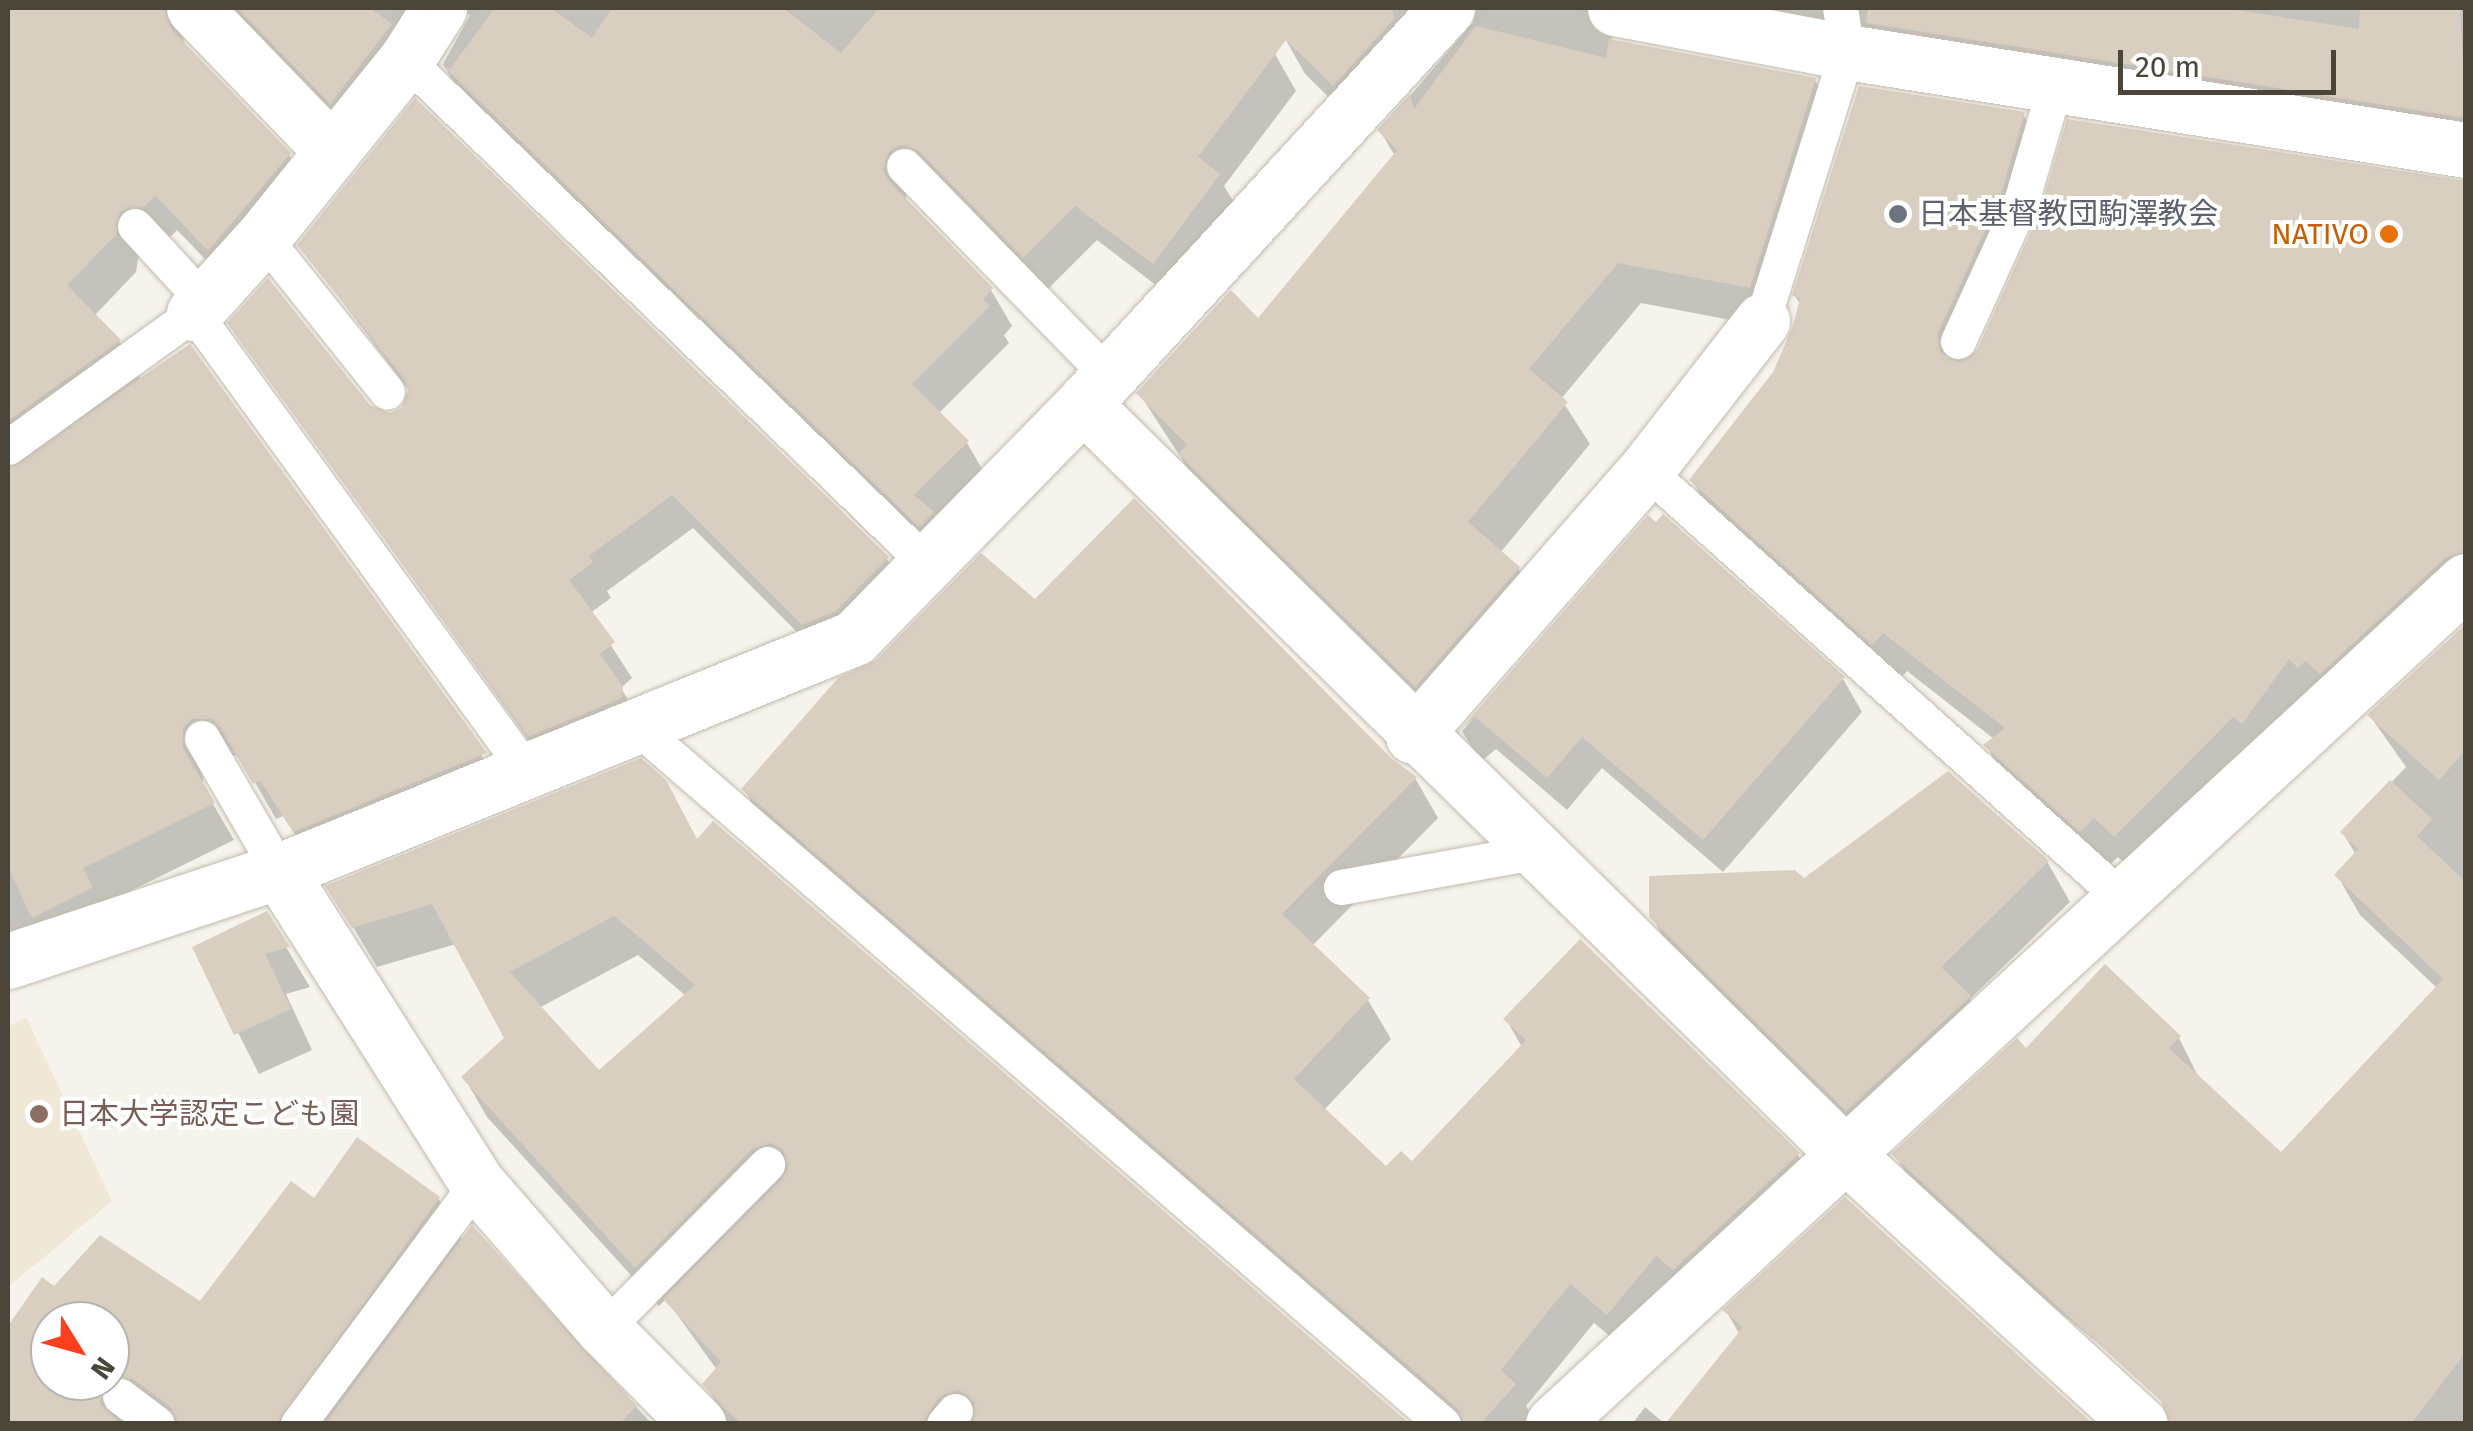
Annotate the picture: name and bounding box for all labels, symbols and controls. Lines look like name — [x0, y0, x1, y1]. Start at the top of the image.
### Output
scale bar — [2123, 30, 2340, 92]
text: 20 m — [2135, 49, 2200, 85]
place label: 日本基督教団駒澤教会 — [1918, 196, 2218, 232]
marker: 日本基督教団駒澤教会 — [1887, 203, 1909, 225]
place label: NATIVO — [2271, 216, 2369, 252]
marker: NATIVO — [2378, 223, 2400, 245]
place label: 日本大学認定こども園 — [59, 1096, 359, 1132]
marker: 日本大学認定こども園 — [28, 1103, 50, 1125]
north arrow — [30, 1301, 130, 1401]
text: N — [84, 1351, 122, 1385]

